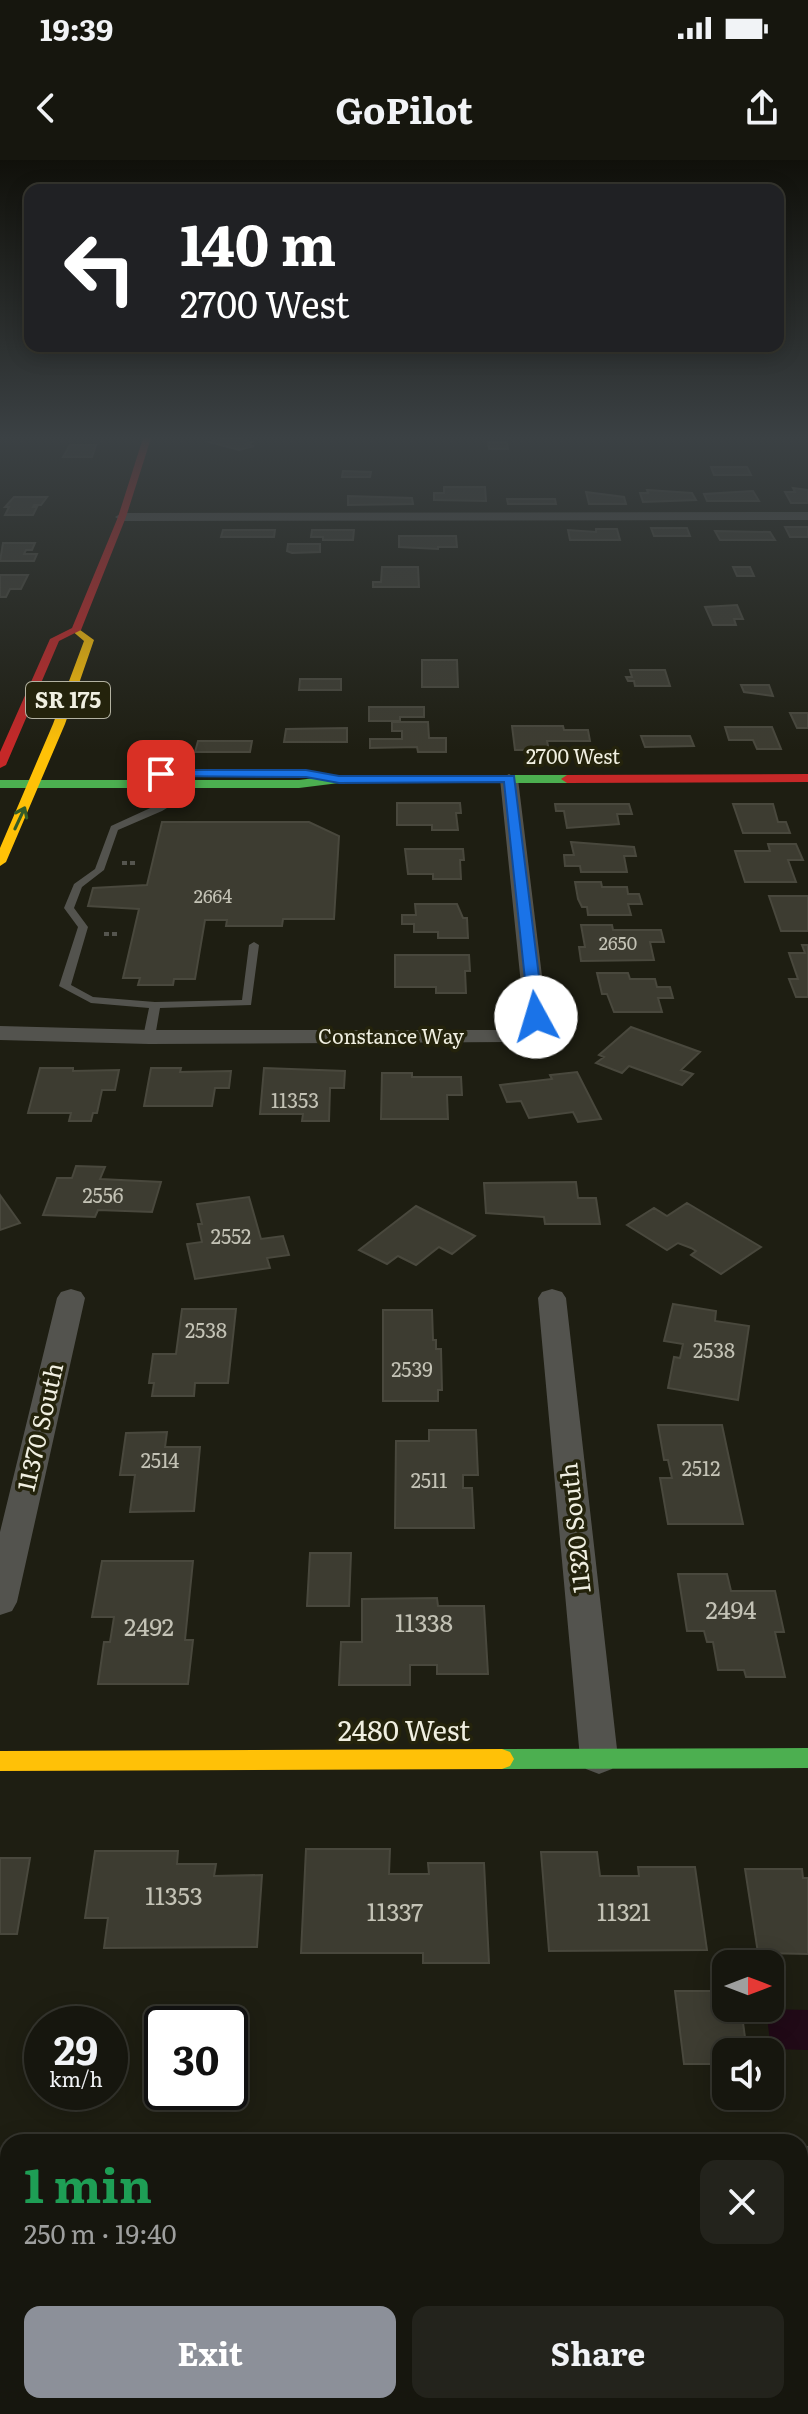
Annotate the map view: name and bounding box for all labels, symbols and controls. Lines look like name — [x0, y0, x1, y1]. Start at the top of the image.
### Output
text: 19:39 — [40, 6, 113, 50]
text: GoPilot — [335, 82, 473, 135]
icon: back — [24, 86, 68, 130]
icon: share — [740, 86, 784, 130]
text: 140 m — [180, 200, 336, 283]
icon: left — [48, 216, 152, 320]
text: 2700 West — [180, 276, 350, 329]
road number: SR 175 — [26, 682, 110, 718]
pin — [127, 740, 195, 808]
street label: 2700 West — [526, 740, 620, 770]
icon: arrive — [139, 752, 183, 796]
one-way arrow — [13, 806, 28, 830]
house number: 2664 — [194, 882, 232, 909]
house number: 2650 — [599, 929, 637, 956]
position arrow — [494, 975, 578, 1059]
street label: Constance Way — [318, 1020, 464, 1050]
house number: 11353 — [271, 1084, 319, 1114]
house number: 2556 — [82, 1179, 124, 1209]
house number: 2552 — [211, 1220, 251, 1250]
house number: 2538 — [185, 1314, 227, 1344]
house number: 2538 — [693, 1334, 735, 1364]
house number: 2539 — [391, 1353, 433, 1383]
street label: 11370 South — [7, 1359, 70, 1494]
house number: 2514 — [141, 1444, 179, 1474]
house number: 2512 — [682, 1452, 720, 1482]
street label: 11320 South — [549, 1461, 598, 1595]
house number: 2511 — [411, 1464, 447, 1494]
house number: 2494 — [705, 1591, 757, 1626]
house number: 11338 — [395, 1604, 453, 1639]
house number: 2492 — [124, 1608, 174, 1643]
street label: 2480 West — [338, 1708, 471, 1750]
house number: 11353 — [145, 1877, 203, 1912]
house number: 11337 — [367, 1893, 423, 1928]
house number: 11321 — [597, 1893, 651, 1928]
north arrow — [712, 1950, 784, 2022]
map controls — [712, 1950, 784, 2110]
speed limit sign: 30 — [144, 2006, 248, 2110]
text: 29 — [54, 2018, 98, 2077]
button: sound — [712, 2038, 784, 2110]
text: km/h — [49, 2063, 103, 2093]
text: 1 min — [24, 2147, 152, 2218]
button: close — [700, 2160, 784, 2244]
text: 250 m · 19:40 — [24, 2213, 177, 2252]
button: Exit — [24, 2306, 396, 2398]
button: Share — [412, 2306, 784, 2398]

